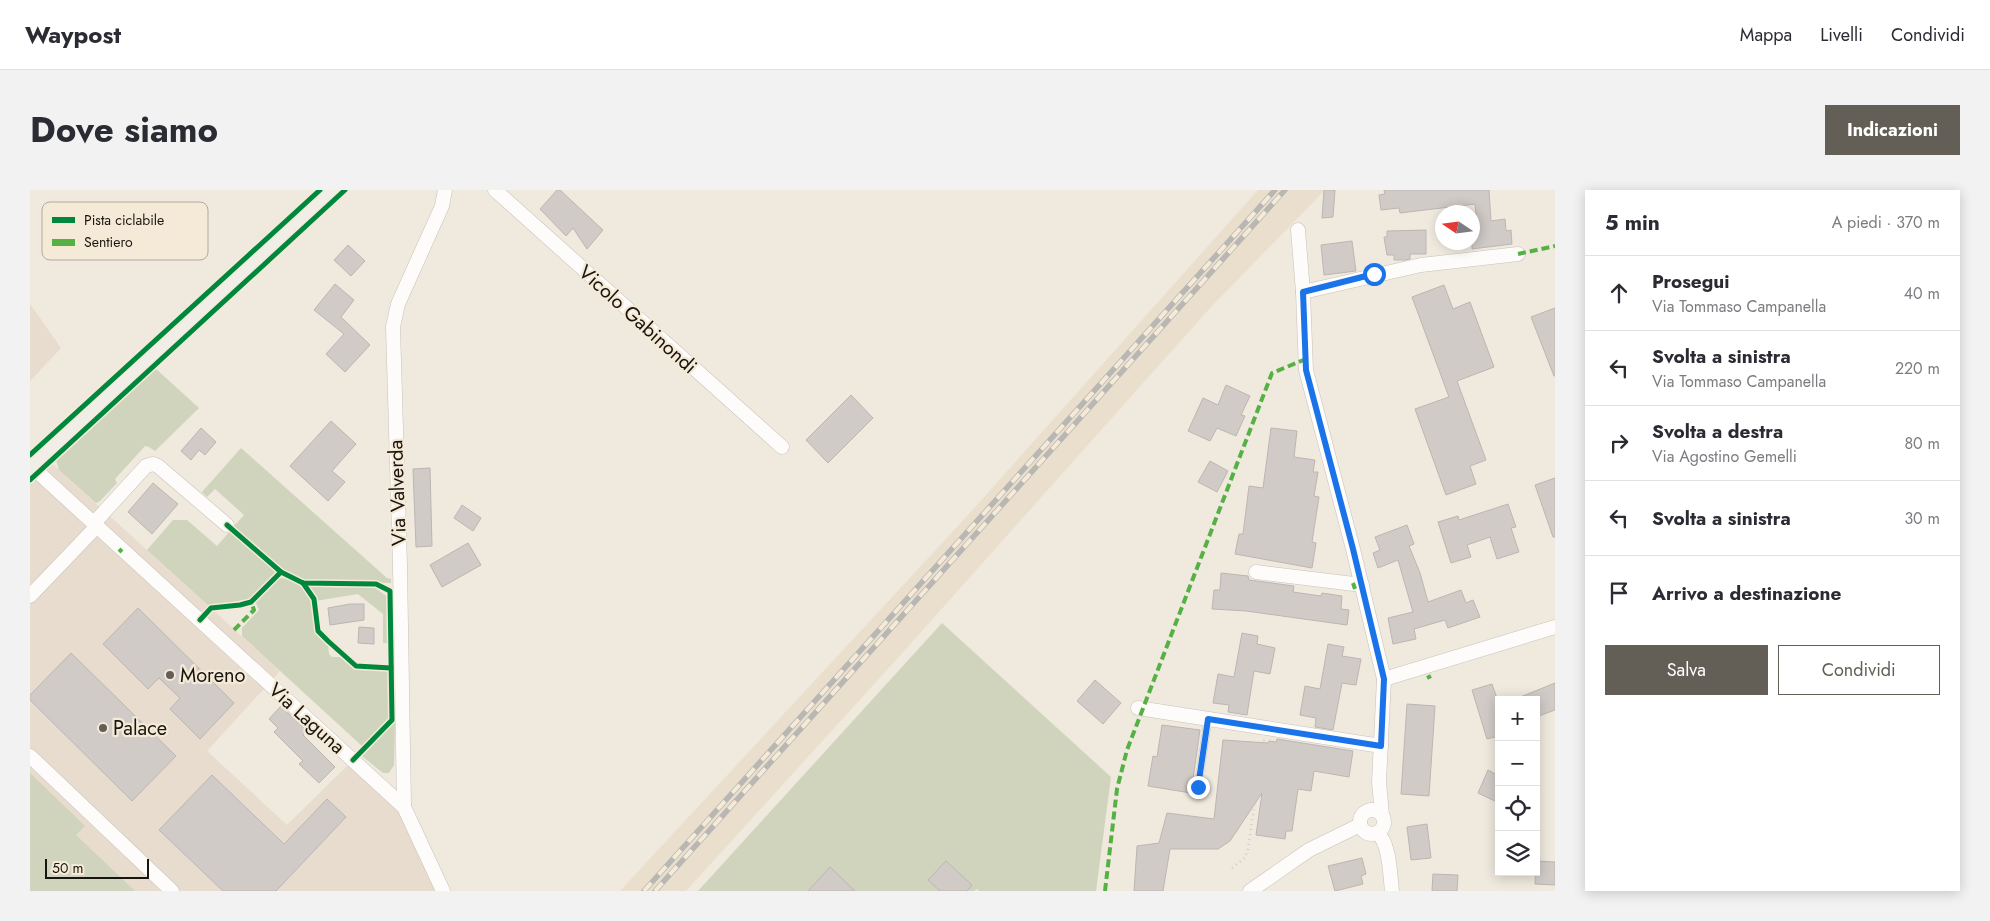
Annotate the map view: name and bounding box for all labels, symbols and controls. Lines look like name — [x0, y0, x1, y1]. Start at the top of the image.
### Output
text: Waypost — [25, 17, 121, 52]
text: Mappa — [1740, 22, 1792, 48]
text: Livelli — [1820, 22, 1863, 48]
text: Condividi — [1891, 22, 1965, 48]
text: Dove siamo — [30, 105, 218, 155]
button: Indicazioni — [1825, 105, 1960, 155]
legend — [42, 202, 208, 260]
north arrow — [1435, 205, 1480, 250]
text: 5 min — [1605, 208, 1660, 238]
text: Pista ciclabile — [84, 210, 164, 230]
text: A piedi · 370 m — [1832, 211, 1940, 234]
text: Sentiero — [84, 232, 133, 252]
street label: Vicolo Gabinondi — [572, 258, 703, 381]
route start — [1363, 263, 1386, 286]
text: Prosegui — [1652, 268, 1730, 295]
icon: ahead — [1605, 279, 1633, 307]
text: 40 m — [1904, 282, 1940, 305]
text: Via Tommaso Campanella — [1652, 295, 1826, 318]
text: Svolta a sinistra — [1652, 343, 1791, 370]
icon: left — [1605, 354, 1633, 382]
text: 220 m — [1895, 357, 1940, 380]
text: Via Tommaso Campanella — [1652, 370, 1826, 393]
text: Svolta a destra — [1652, 418, 1783, 445]
icon: right — [1605, 429, 1633, 457]
text: 80 m — [1904, 432, 1940, 455]
street label: Via Valverda — [381, 439, 414, 547]
text: Via Agostino Gemelli — [1652, 445, 1797, 468]
icon: left — [1605, 504, 1633, 532]
text: Svolta a sinistra — [1652, 505, 1791, 532]
text: 30 m — [1904, 507, 1940, 530]
icon: arrive — [1605, 579, 1633, 607]
text: Arrivo a destinazione — [1652, 580, 1841, 607]
button: Salva — [1605, 645, 1768, 695]
button: Condividi — [1778, 645, 1940, 695]
place label: Moreno — [180, 661, 245, 690]
marker: Moreno — [164, 669, 176, 681]
street label: Via Laguna — [262, 676, 352, 761]
map controls — [1495, 696, 1540, 876]
button: + — [1495, 696, 1540, 741]
place label: Palace — [113, 714, 167, 743]
marker: Palace — [97, 722, 109, 734]
button: − — [1495, 741, 1540, 786]
route end — [1187, 776, 1210, 799]
button: locate — [1495, 786, 1540, 831]
button: layers — [1495, 831, 1540, 876]
scale bar — [45, 856, 149, 879]
text: 50 m — [52, 858, 83, 878]

